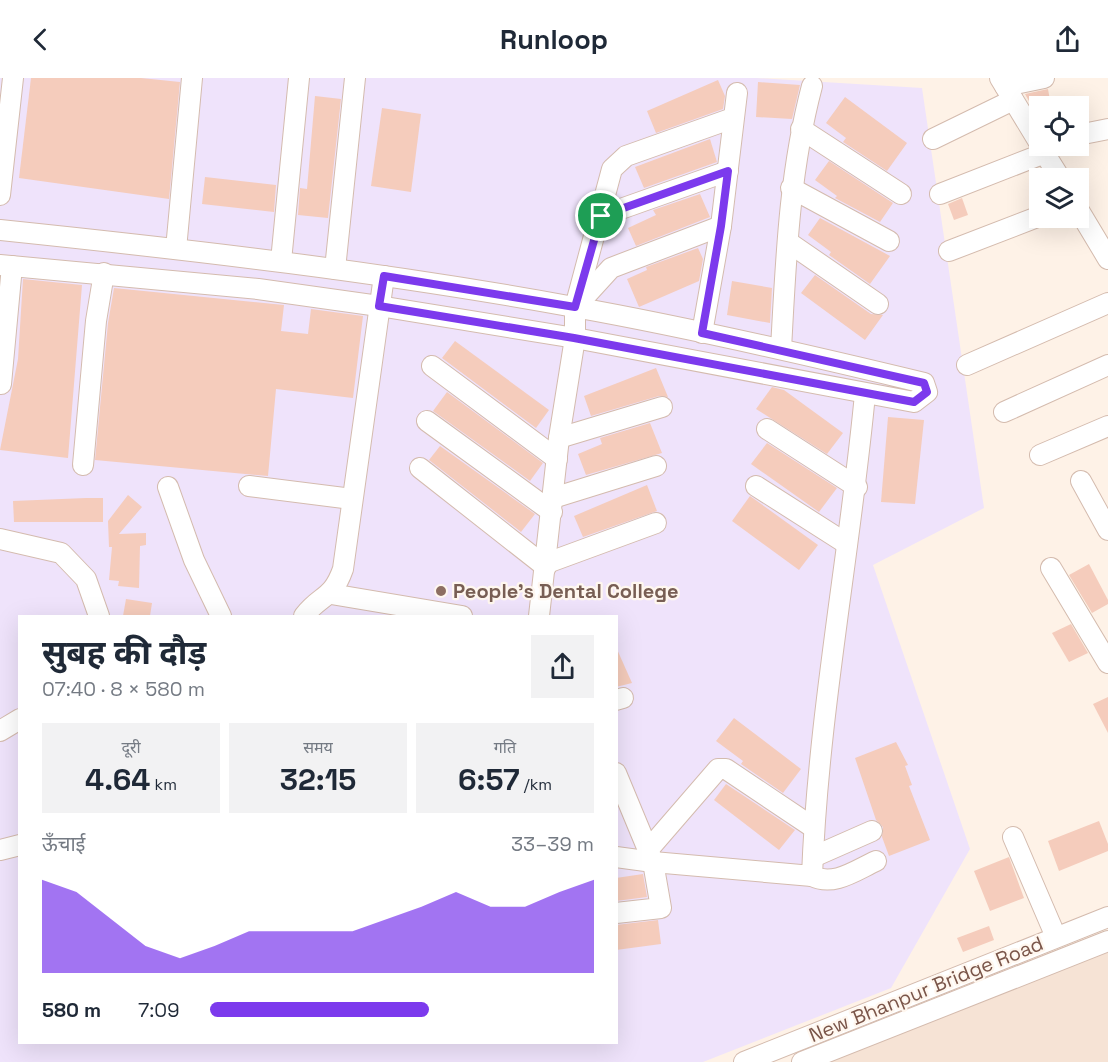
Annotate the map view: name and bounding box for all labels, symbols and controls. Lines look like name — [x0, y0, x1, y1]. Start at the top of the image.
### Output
text: Runloop — [500, 22, 608, 57]
icon: back — [24, 23, 57, 56]
icon: share — [1051, 23, 1084, 56]
map controls — [1029, 96, 1089, 228]
button: locate — [1029, 96, 1089, 156]
button: layers — [1029, 168, 1089, 228]
pin — [575, 190, 626, 241]
icon: arrive — [584, 199, 617, 232]
place label: People's Dental College — [453, 578, 679, 604]
marker: People's Dental College — [434, 584, 448, 598]
text: सुबह की दौड़ — [42, 632, 206, 674]
button: share — [531, 635, 594, 698]
text: 07:40 · 8 × 580 m — [42, 676, 205, 702]
text: दूरी — [121, 737, 141, 758]
text: समय — [303, 737, 333, 758]
text: गति — [494, 737, 516, 758]
text: 4.64 — [85, 760, 150, 799]
text: 32:15 — [280, 760, 356, 799]
text: 6:57 — [458, 760, 520, 799]
text: km — [150, 774, 177, 795]
text: /km — [520, 774, 552, 795]
text: ऊँचाई — [42, 831, 85, 857]
text: 33–39 m — [511, 831, 594, 857]
street label: New Bhanpur Bridge Road — [805, 930, 1047, 1048]
text: 580 m — [42, 997, 101, 1023]
text: 7:09 — [138, 997, 179, 1023]

